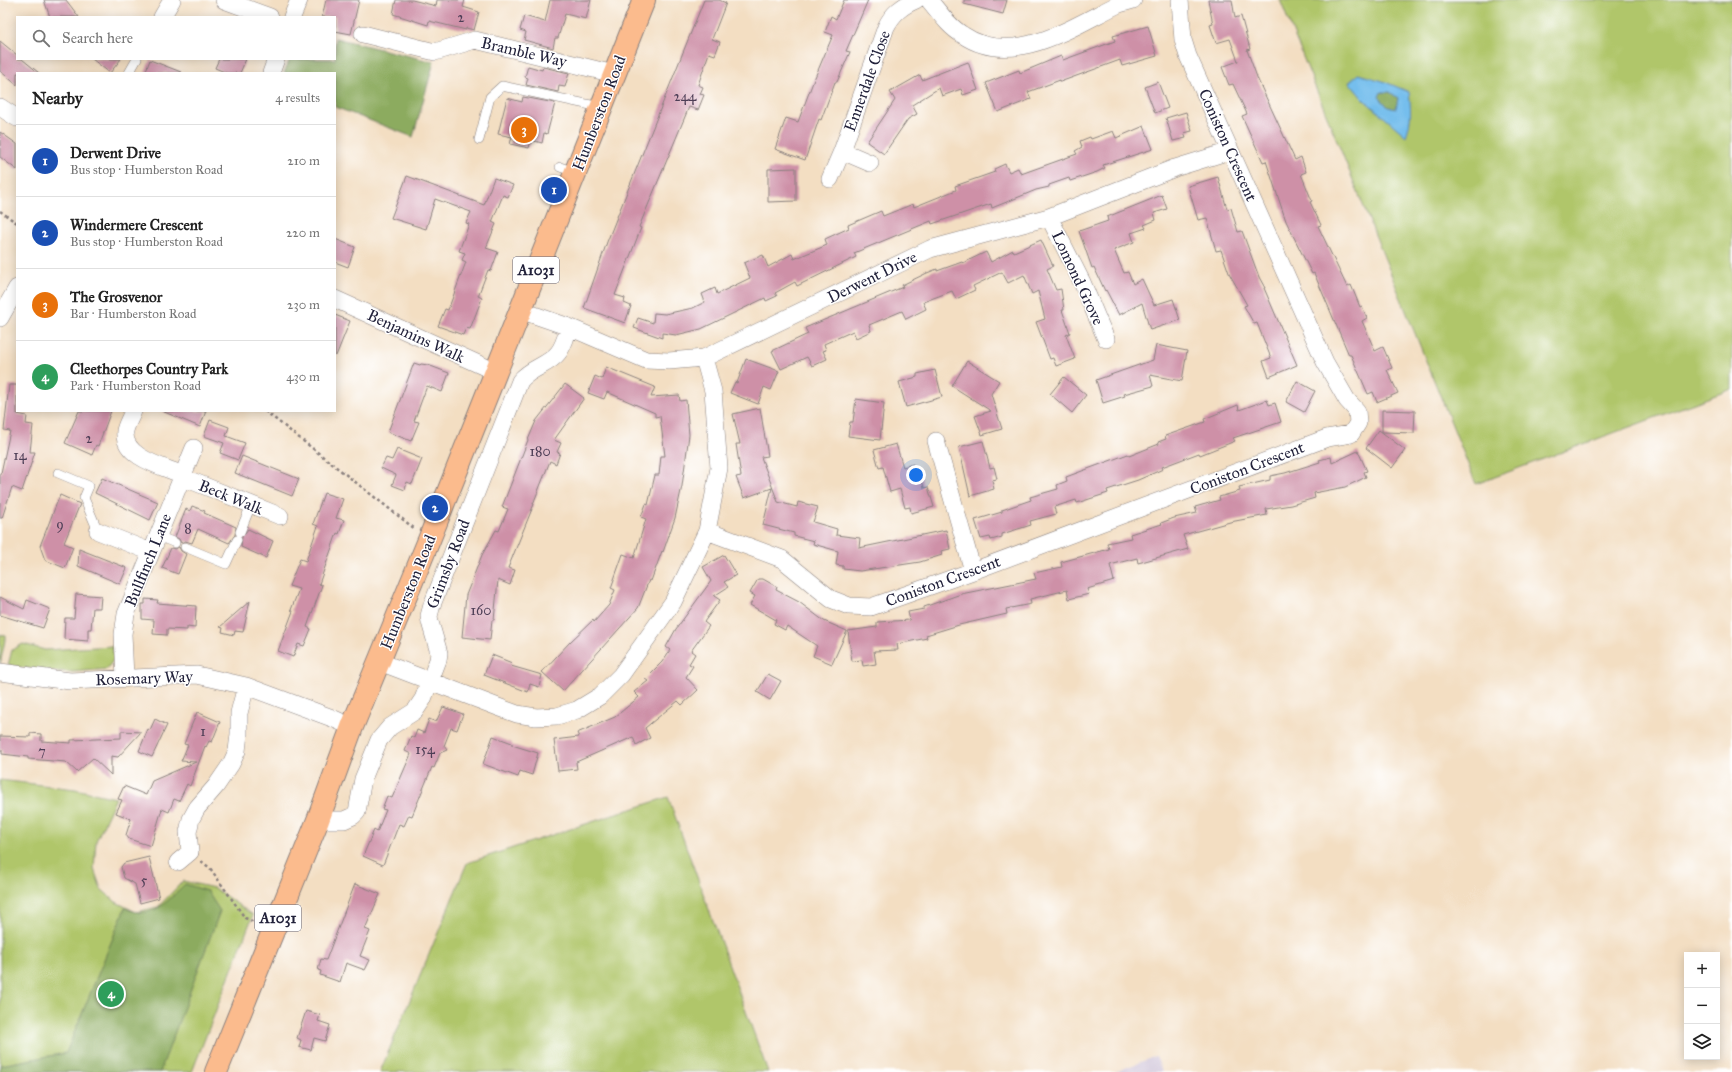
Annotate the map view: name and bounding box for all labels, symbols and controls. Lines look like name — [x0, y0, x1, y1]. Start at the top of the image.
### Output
house number: 2 — [458, 9, 465, 26]
search box — [16, 16, 336, 60]
icon: search — [30, 27, 52, 49]
street label: Ennerdale Close — [840, 27, 894, 134]
text: Search here — [62, 29, 133, 47]
street label: Bramble Way — [479, 33, 569, 71]
street label: Humberston Road — [568, 53, 630, 173]
street label: Coniston Crescent — [1195, 86, 1261, 204]
text: Nearby — [32, 88, 83, 109]
house number: 244 — [674, 88, 697, 105]
text: 4 results — [275, 90, 320, 106]
pin: 3 — [511, 115, 537, 145]
text: Derwent Drive — [70, 144, 161, 162]
text: 1 — [42, 153, 48, 169]
text: 210 m — [287, 153, 320, 169]
text: Bus stop · Humberston Road — [70, 162, 223, 178]
pin: 1 — [541, 175, 567, 205]
text: Windermere Crescent — [70, 216, 203, 234]
text: 2 — [42, 225, 48, 241]
text: 220 m — [286, 225, 320, 241]
street label: Lomond Grove — [1048, 228, 1108, 328]
text: Bus stop · Humberston Road — [70, 234, 223, 250]
street label: Derwent Drive — [824, 247, 920, 307]
road number: A1031 — [513, 257, 559, 283]
text: The Grosvenor — [70, 288, 162, 306]
text: 3 — [42, 297, 48, 313]
text: 230 m — [287, 297, 320, 313]
street label: Benjamins Walk — [364, 305, 468, 367]
text: Bar · Humberston Road — [70, 306, 196, 322]
text: Cleethorpes Country Park — [70, 360, 228, 378]
text: 4 — [41, 369, 49, 385]
text: 430 m — [286, 369, 320, 385]
text: Park · Humberston Road — [70, 378, 201, 394]
house number: 2 — [86, 430, 93, 447]
street label: Coniston Crescent — [1187, 437, 1307, 499]
house number: 180 — [529, 443, 551, 460]
house number: 14 — [13, 447, 28, 464]
your location — [906, 465, 926, 485]
street label: Beck Walk — [196, 475, 267, 519]
pin: 2 — [422, 493, 448, 523]
street label: Bullfinch Lane — [121, 510, 175, 609]
house number: 9 — [56, 516, 64, 533]
street label: Grimsby Road — [422, 517, 474, 611]
house number: 8 — [184, 520, 192, 537]
street label: Humberston Road — [376, 532, 440, 652]
street label: Coniston Crescent — [883, 551, 1003, 611]
house number: 160 — [471, 602, 491, 619]
street label: Rosemary Way — [95, 667, 194, 689]
house number: 1 — [200, 723, 206, 740]
house number: 154 — [415, 741, 436, 758]
house number: 7 — [38, 743, 46, 760]
house number: 5 — [141, 872, 148, 889]
road number: A1031 — [255, 905, 301, 931]
map controls — [1684, 952, 1720, 1060]
button: + — [1684, 952, 1720, 988]
pin: 4 — [98, 979, 124, 1009]
button: − — [1684, 988, 1720, 1024]
button: layers — [1684, 1024, 1720, 1060]

